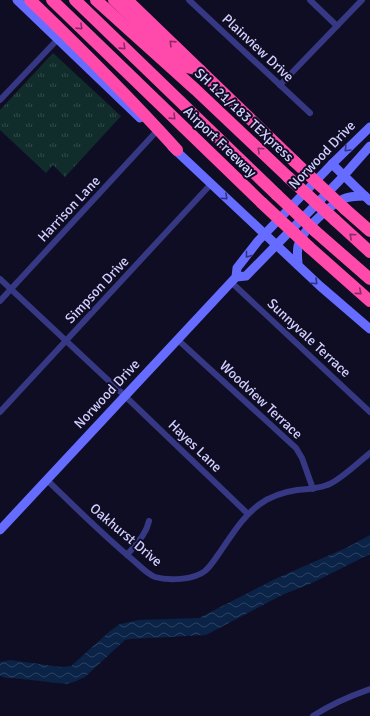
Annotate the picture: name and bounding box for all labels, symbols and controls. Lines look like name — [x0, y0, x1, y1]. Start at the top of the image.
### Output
street label: Plainview Drive — [219, 10, 297, 86]
one-way arrow — [75, 22, 83, 30]
one-way arrow — [169, 40, 177, 48]
one-way arrow — [118, 42, 126, 49]
street label: SH 121/183 TEXpress — [191, 65, 297, 165]
street label: Airport Freeway — [180, 103, 260, 181]
one-way arrow — [168, 113, 176, 120]
street label: Norwood Drive — [285, 117, 359, 193]
one-way arrow — [344, 144, 352, 152]
one-way arrow — [257, 147, 265, 155]
street label: Harrison Lane — [34, 173, 104, 245]
one-way arrow — [220, 192, 228, 200]
one-way arrow — [349, 234, 357, 241]
one-way arrow — [245, 250, 252, 257]
street label: Simpson Drive — [62, 253, 132, 327]
one-way arrow — [310, 277, 318, 284]
one-way arrow — [354, 287, 362, 295]
street label: Sunnyvale Terrace — [264, 295, 354, 381]
street label: Norwood Drive — [71, 356, 143, 432]
street label: Woodview Terrace — [216, 357, 306, 443]
street label: Hayes Lane — [165, 416, 225, 476]
street label: Oakhurst Drive — [86, 500, 166, 570]

